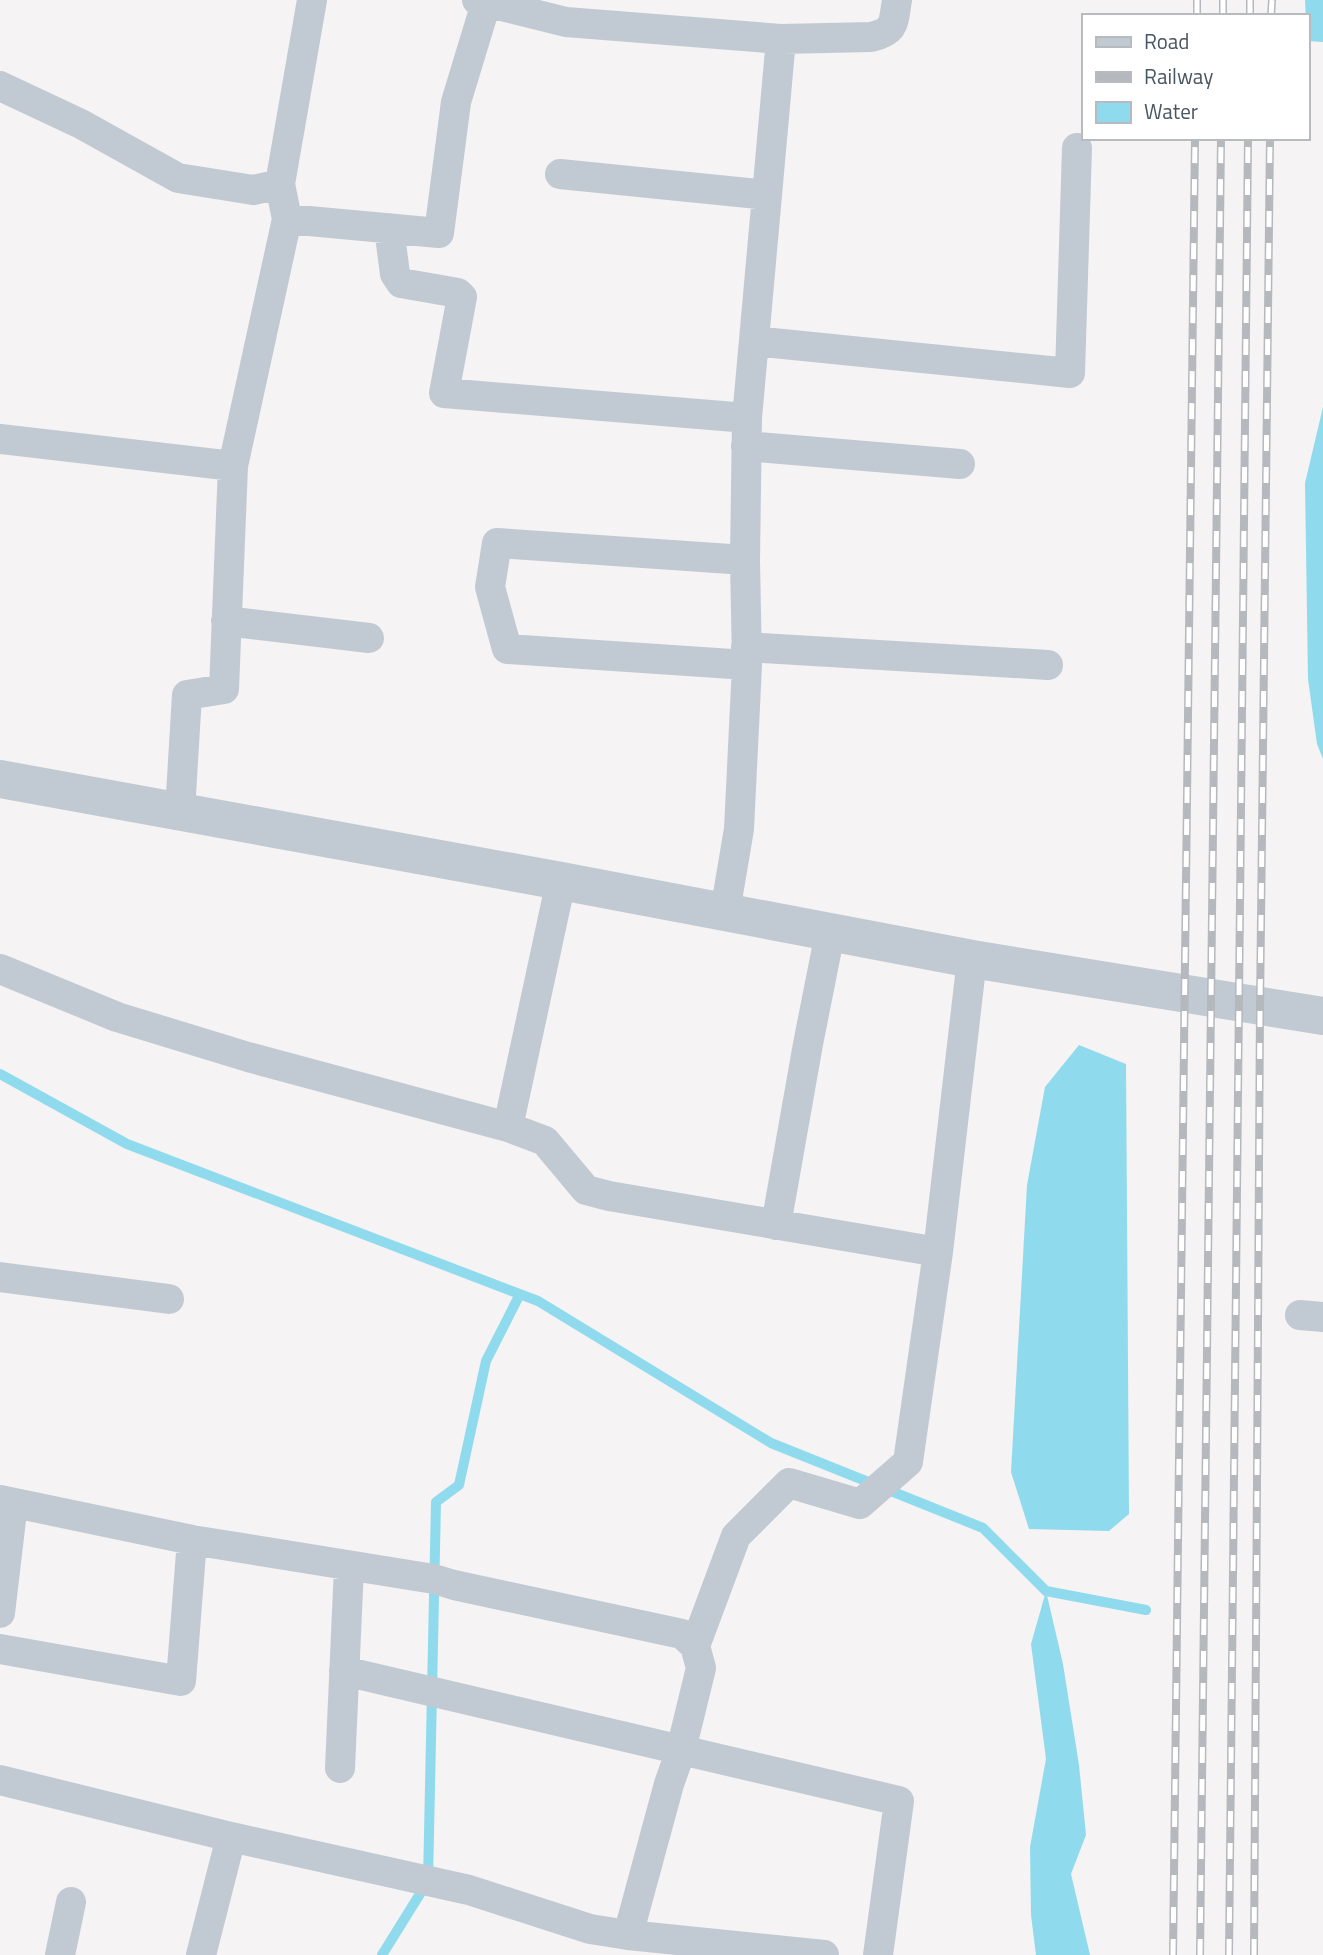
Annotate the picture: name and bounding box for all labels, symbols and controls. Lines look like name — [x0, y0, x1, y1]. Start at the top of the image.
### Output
legend — [1082, 14, 1309, 140]
text: Road — [1144, 25, 1189, 57]
text: Railway — [1144, 60, 1213, 92]
text: Water — [1144, 95, 1198, 127]

